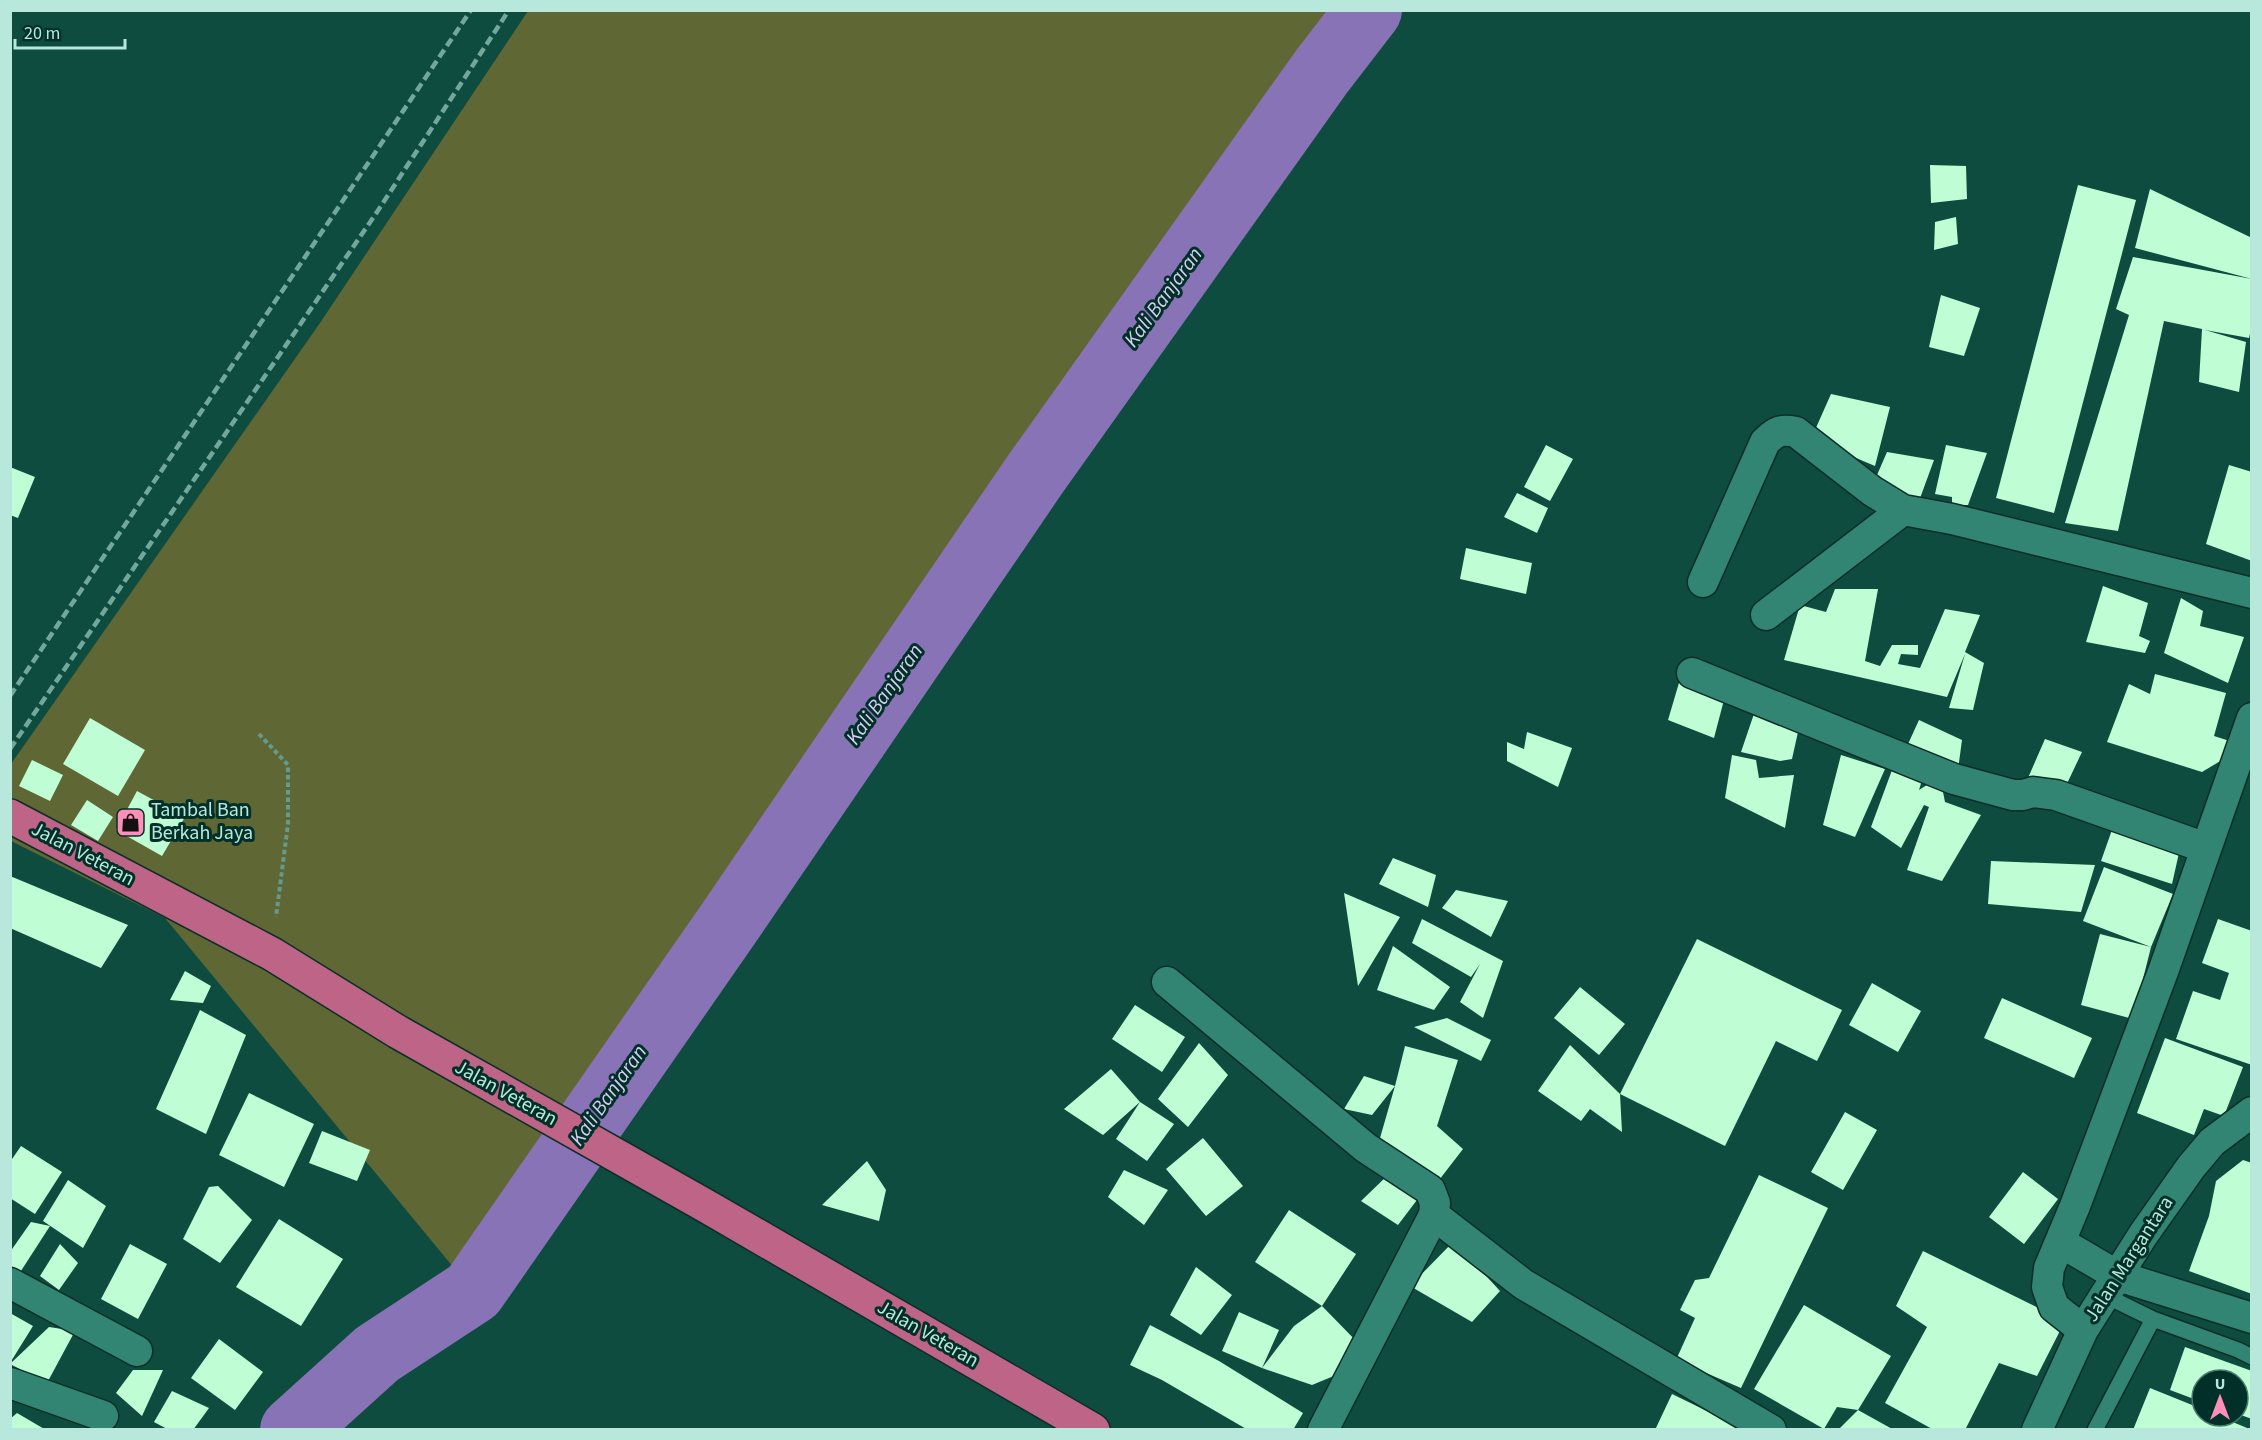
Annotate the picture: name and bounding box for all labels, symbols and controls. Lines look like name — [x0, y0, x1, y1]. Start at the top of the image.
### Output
scale bar — [15, 12, 124, 50]
text: 20 m — [24, 21, 60, 46]
water label: Kali Banjaran — [1117, 241, 1209, 353]
water label: Kali Banjaran — [838, 638, 930, 750]
place label: Tambal Ban Berkah Jaya — [151, 796, 253, 847]
shop icon: Tambal Ban Berkah Jaya — [114, 806, 146, 838]
street label: Jalan Veteran — [26, 815, 140, 893]
water label: Kali Banjaran — [562, 1039, 654, 1151]
street label: Jalan Veteran — [450, 1053, 562, 1133]
street label: Jalan Margantara — [2078, 1191, 2180, 1327]
street label: Jalan Veteran — [872, 1294, 984, 1374]
north arrow — [2190, 1368, 2250, 1428]
text: U — [2215, 1373, 2225, 1395]

